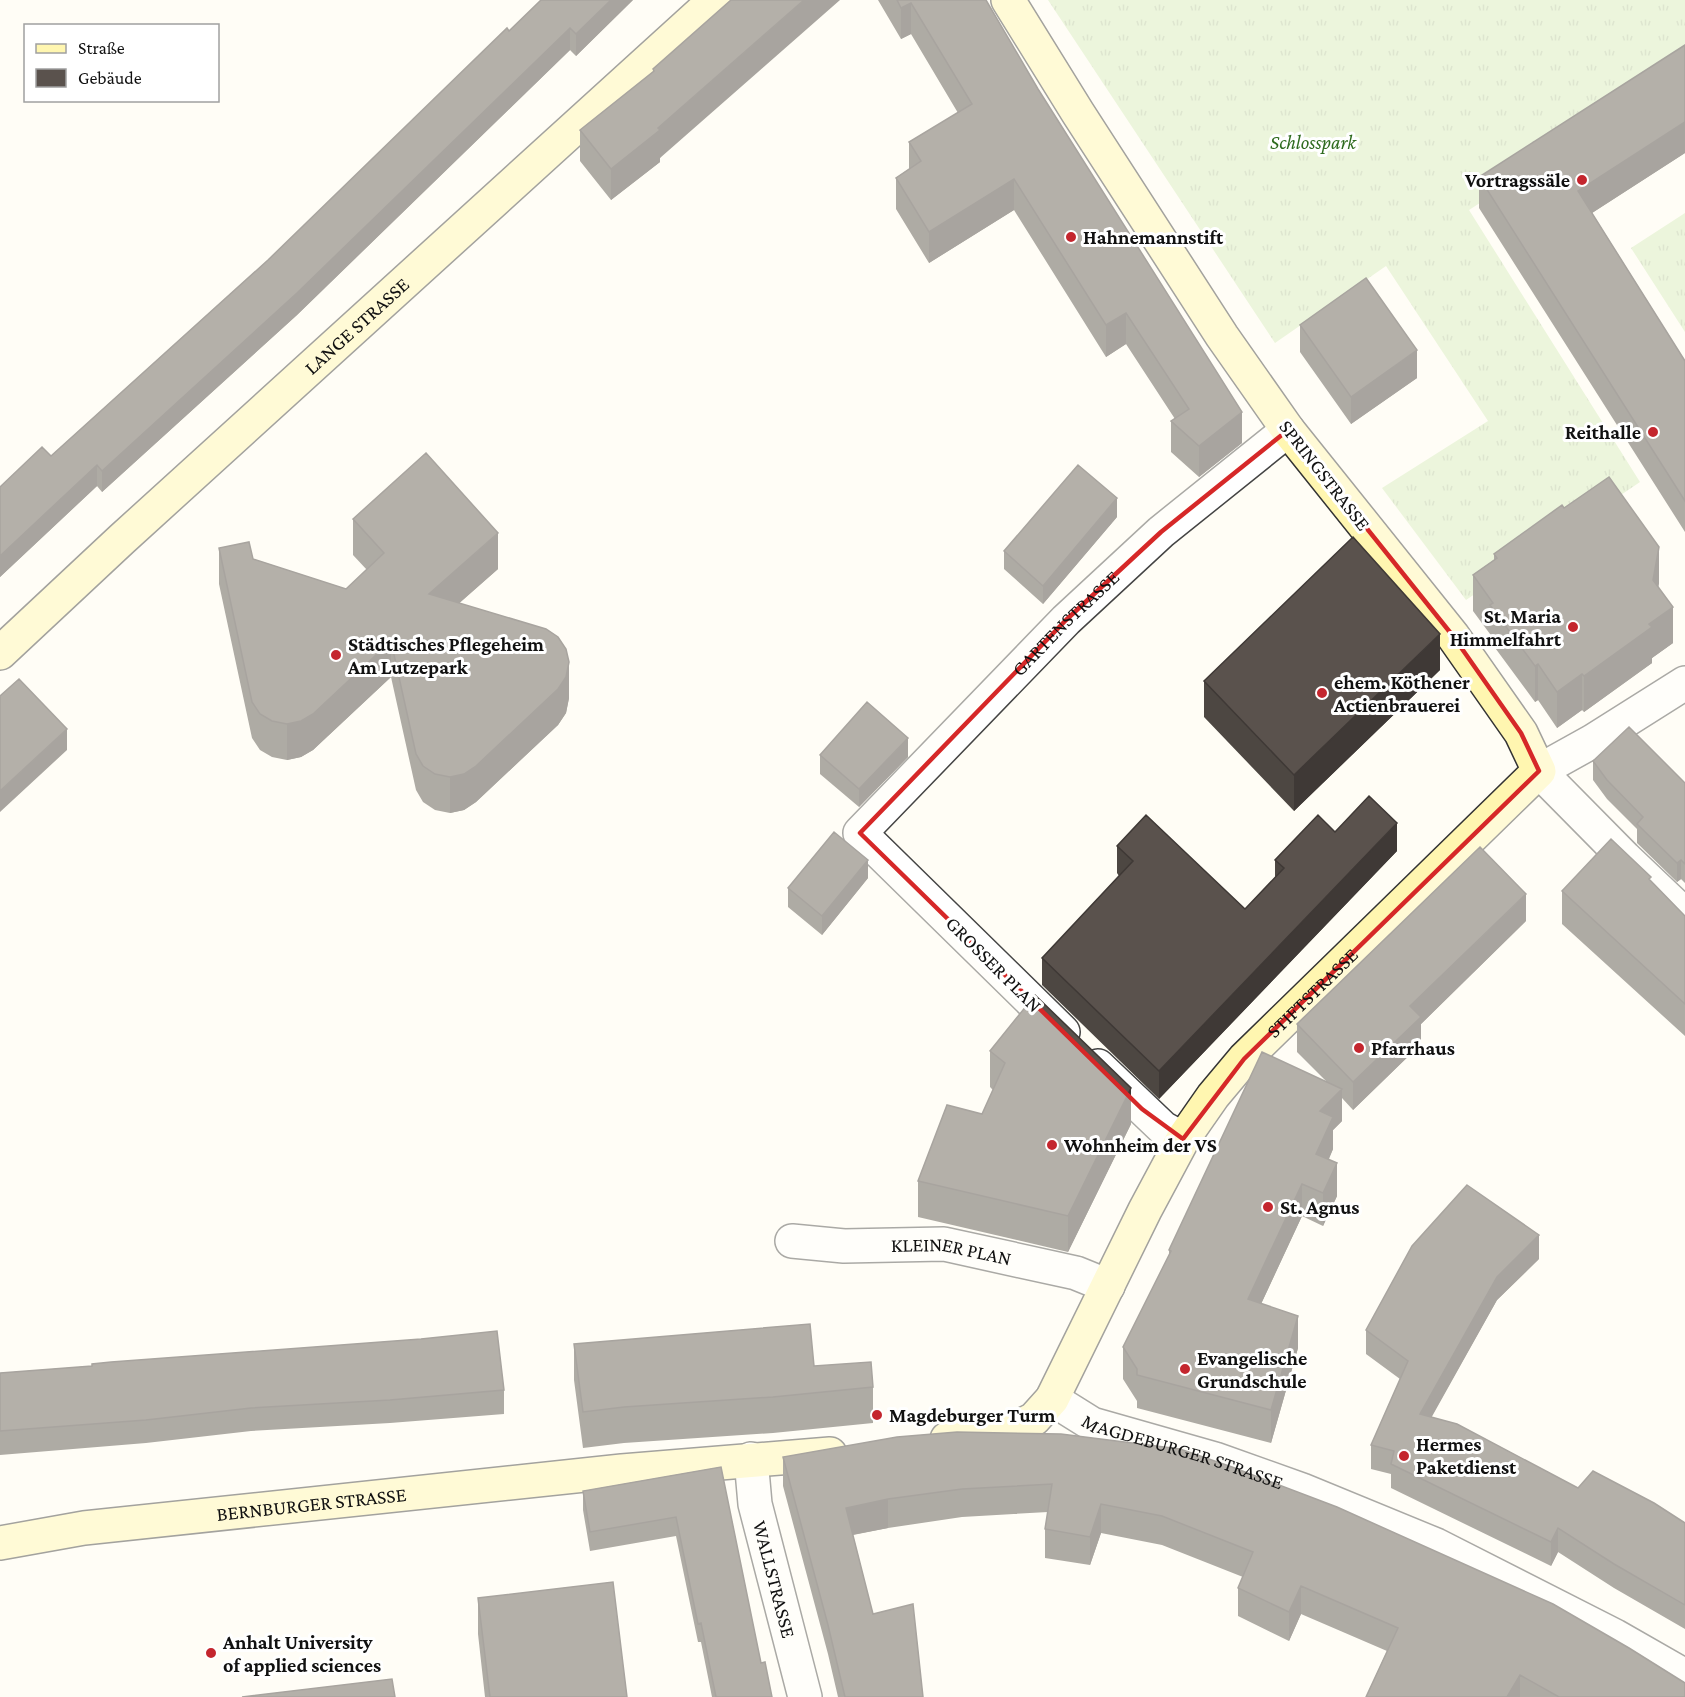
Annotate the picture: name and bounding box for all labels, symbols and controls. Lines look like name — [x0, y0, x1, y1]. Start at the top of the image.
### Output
legend — [24, 24, 219, 102]
text: Straße — [78, 38, 125, 58]
text: Gebäude — [78, 68, 142, 88]
park label: Schlosspark — [1270, 131, 1357, 154]
place label: Vortragssäle — [1464, 169, 1570, 191]
marker: Vortragssäle — [1575, 173, 1589, 187]
place label: Hahnemannstift — [1083, 226, 1224, 248]
marker: Hahnemannstift — [1064, 230, 1078, 244]
street label: LANGE STRASSE — [300, 273, 413, 379]
street label: SPRINGSTRASSE — [1275, 415, 1375, 535]
place label: Reithalle — [1565, 421, 1641, 443]
marker: Reithalle — [1646, 425, 1660, 439]
street label: GARTENSTRASSE — [1007, 566, 1123, 680]
place label: St. Maria Himmelfahrt — [1450, 605, 1562, 650]
marker: St. Maria Himmelfahrt — [1566, 620, 1580, 634]
place label: Städtisches Pflegeheim Am Lutzepark — [347, 633, 544, 678]
marker: Städtisches Pflegeheim Am Lutzepark — [329, 648, 343, 662]
place label: ehem. Köthener Actienbrauerei — [1333, 671, 1470, 716]
marker: ehem. Köthener Actienbrauerei — [1315, 686, 1329, 700]
street label: GROSSER PLAN — [942, 912, 1046, 1016]
street label: STIFTSTRASSE — [1262, 943, 1362, 1042]
place label: Pfarrhaus — [1371, 1037, 1455, 1059]
marker: Pfarrhaus — [1352, 1041, 1366, 1055]
place label: Wohnheim der VS — [1063, 1134, 1217, 1156]
marker: Wohnheim der VS — [1045, 1138, 1059, 1152]
place label: St. Agnus — [1280, 1196, 1360, 1218]
marker: St. Agnus — [1261, 1200, 1275, 1214]
street label: KLEINER PLAN — [891, 1233, 1013, 1269]
place label: Evangelische Grundschule — [1197, 1347, 1307, 1392]
marker: Evangelische Grundschule — [1178, 1362, 1192, 1376]
place label: Magdeburger Turm — [889, 1404, 1055, 1426]
marker: Magdeburger Turm — [870, 1408, 884, 1422]
street label: MAGDEBURGER STRASSE — [1078, 1409, 1286, 1493]
place label: Hermes Paketdienst — [1416, 1433, 1517, 1478]
marker: Hermes Paketdienst — [1397, 1449, 1411, 1463]
street label: BERNBURGER STRASSE — [215, 1483, 408, 1525]
street label: WALLSTRASSE — [749, 1518, 800, 1641]
place label: Anhalt University of applied sciences — [222, 1631, 381, 1676]
marker: Anhalt University of applied sciences — [204, 1646, 218, 1660]

